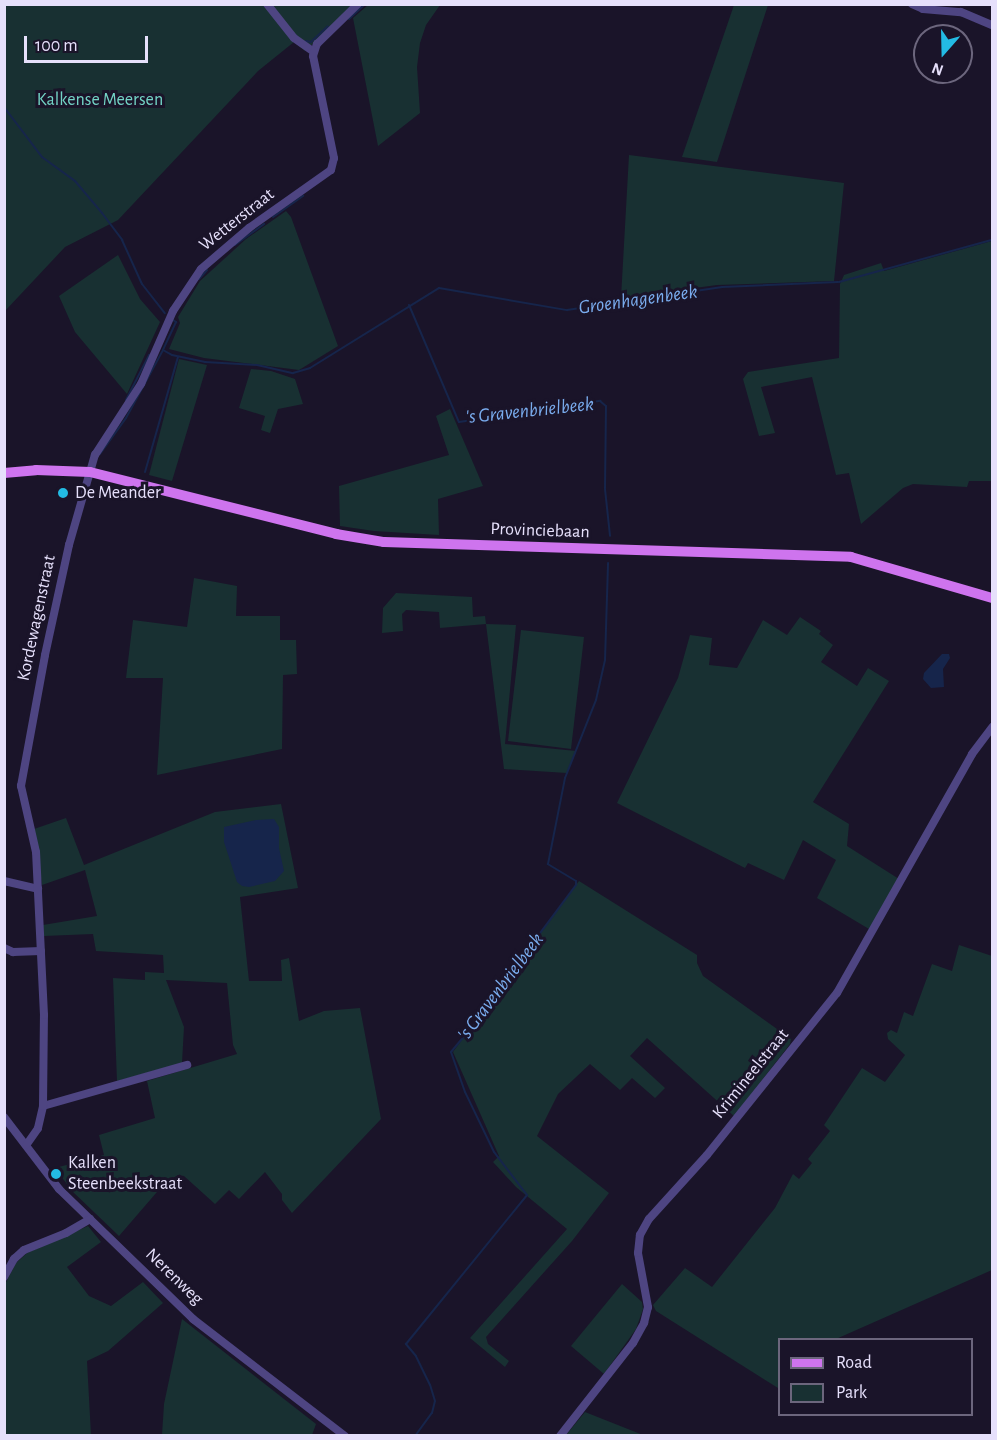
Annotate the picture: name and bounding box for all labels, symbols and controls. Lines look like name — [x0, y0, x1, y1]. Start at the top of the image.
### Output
scale bar — [27, 24, 152, 62]
north arrow — [913, 24, 973, 84]
text: 100 m — [35, 37, 78, 55]
text: N — [930, 60, 945, 78]
park label: Kalkense Meersen — [37, 89, 163, 111]
street label: Wetterstraat — [195, 184, 279, 256]
water label: Groenhagenbeek — [577, 280, 699, 320]
water label: 's Gravenbrielbeek — [465, 392, 595, 430]
place label: De Meander — [75, 482, 161, 504]
marker: De Meander — [56, 486, 70, 500]
street label: Provinciebaan — [490, 518, 590, 544]
street label: Kordewagenstraat — [13, 553, 61, 683]
water label: 's Gravenbrielbeek — [453, 928, 549, 1046]
street label: Krimineelstraat — [708, 1025, 794, 1123]
place label: Kalken Steenbeekstraat — [68, 1153, 182, 1196]
marker: Kalken Steenbeekstraat — [49, 1167, 63, 1181]
street label: Nerenweg — [141, 1244, 207, 1310]
legend — [778, 1338, 973, 1416]
text: Road — [836, 1354, 872, 1372]
text: Park — [836, 1384, 867, 1402]

